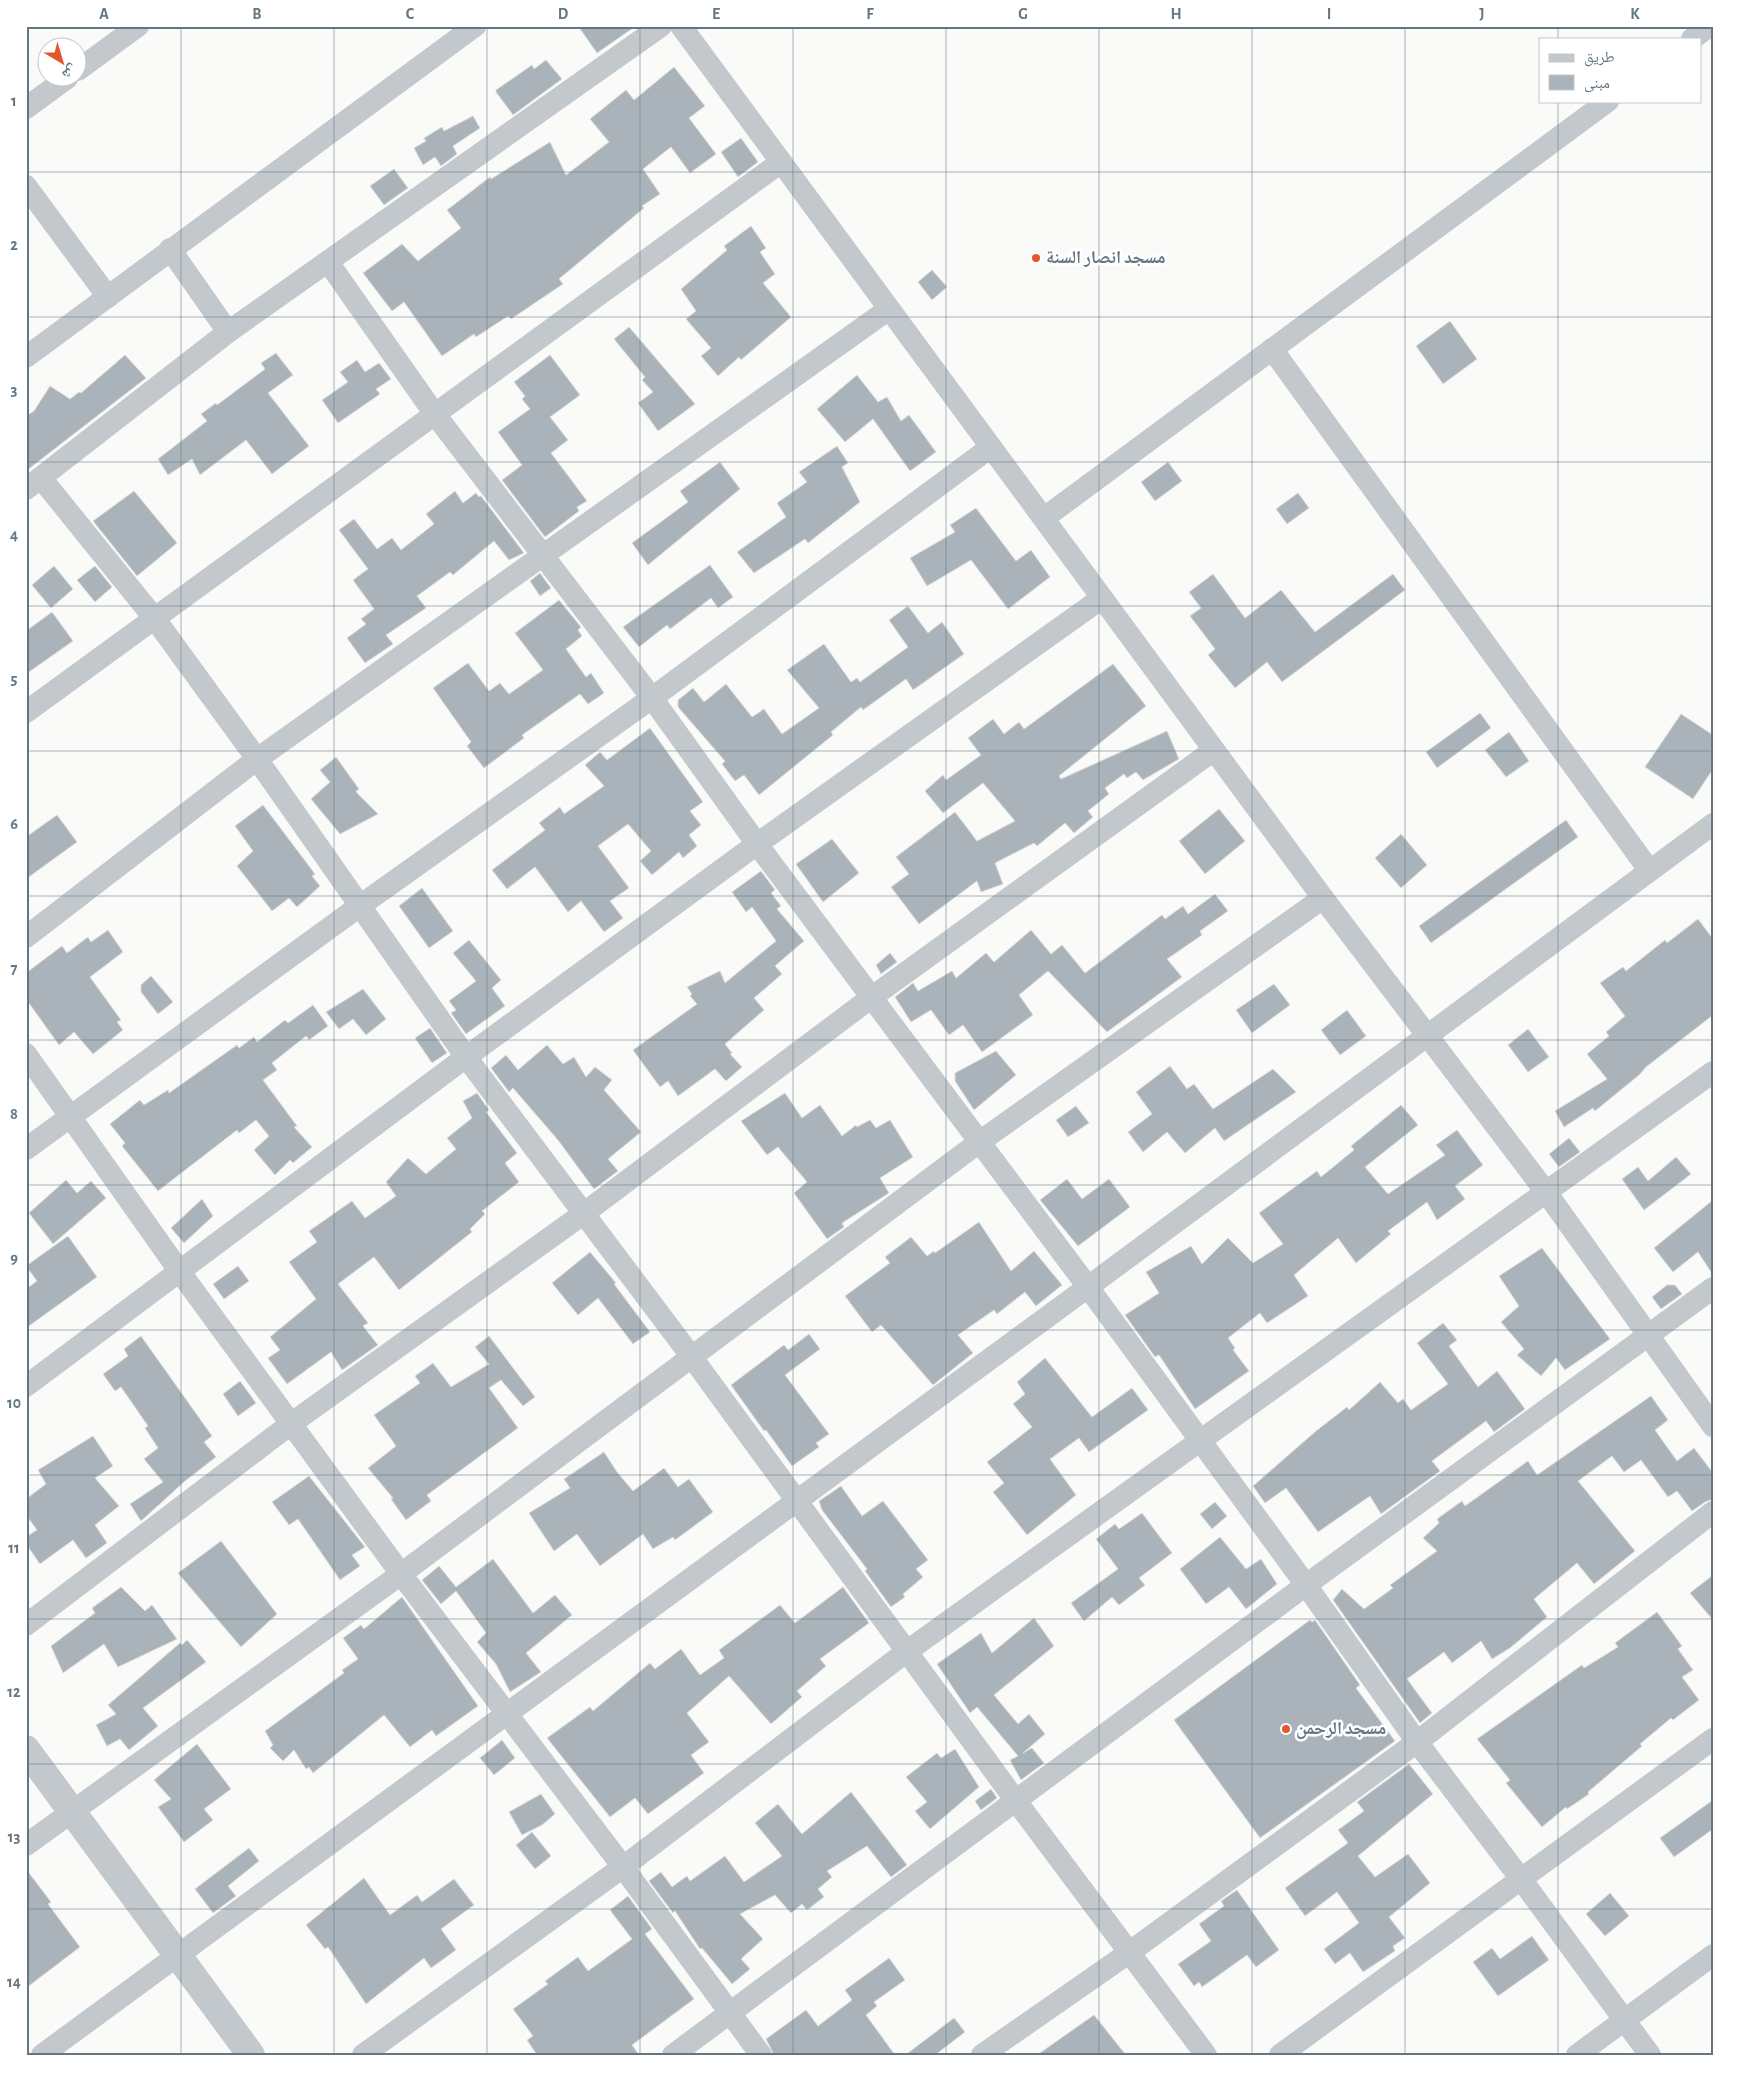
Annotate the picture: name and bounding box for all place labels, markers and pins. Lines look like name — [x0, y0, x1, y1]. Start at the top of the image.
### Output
place label: مسجد انصار السنة — [1046, 249, 1166, 267]
marker: مسجد انصار السنة — [1030, 252, 1042, 264]
place label: مسجد الرحمن — [1296, 1720, 1386, 1739]
marker: مسجد الرحمن — [1280, 1723, 1292, 1735]

